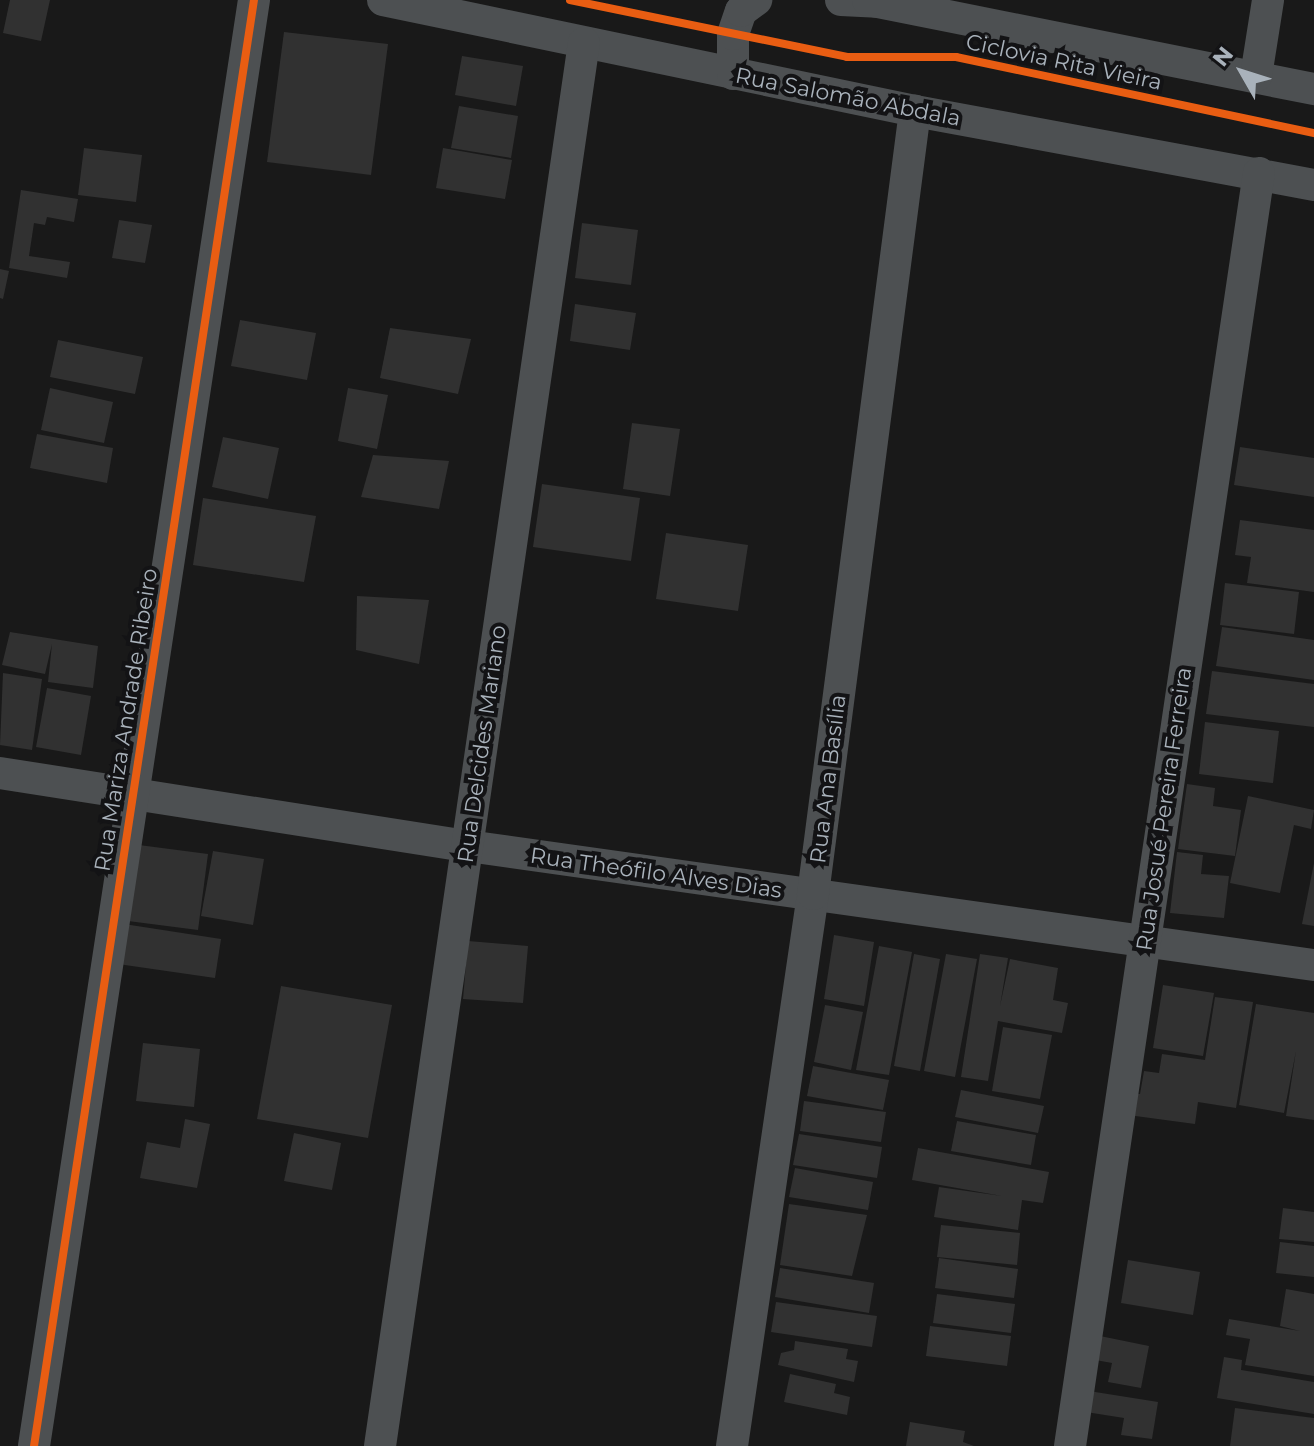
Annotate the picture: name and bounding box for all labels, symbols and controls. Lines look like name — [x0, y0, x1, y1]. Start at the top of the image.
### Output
street label: Ciclovia Rita Vieira — [964, 28, 1164, 96]
north arrow — [1202, 32, 1282, 112]
text: N — [1207, 41, 1239, 72]
street label: Rua Salomão Abdala — [733, 62, 963, 132]
street label: Rua Mariza Andrade Ribeiro — [89, 566, 163, 874]
street label: Rua Delcides Mariano — [452, 623, 512, 865]
street label: Rua Josué Pereira Ferreira — [1131, 665, 1197, 953]
street label: Rua Ana Basília — [805, 693, 851, 865]
street label: Rua Theófilo Alves Dias — [529, 842, 783, 904]

